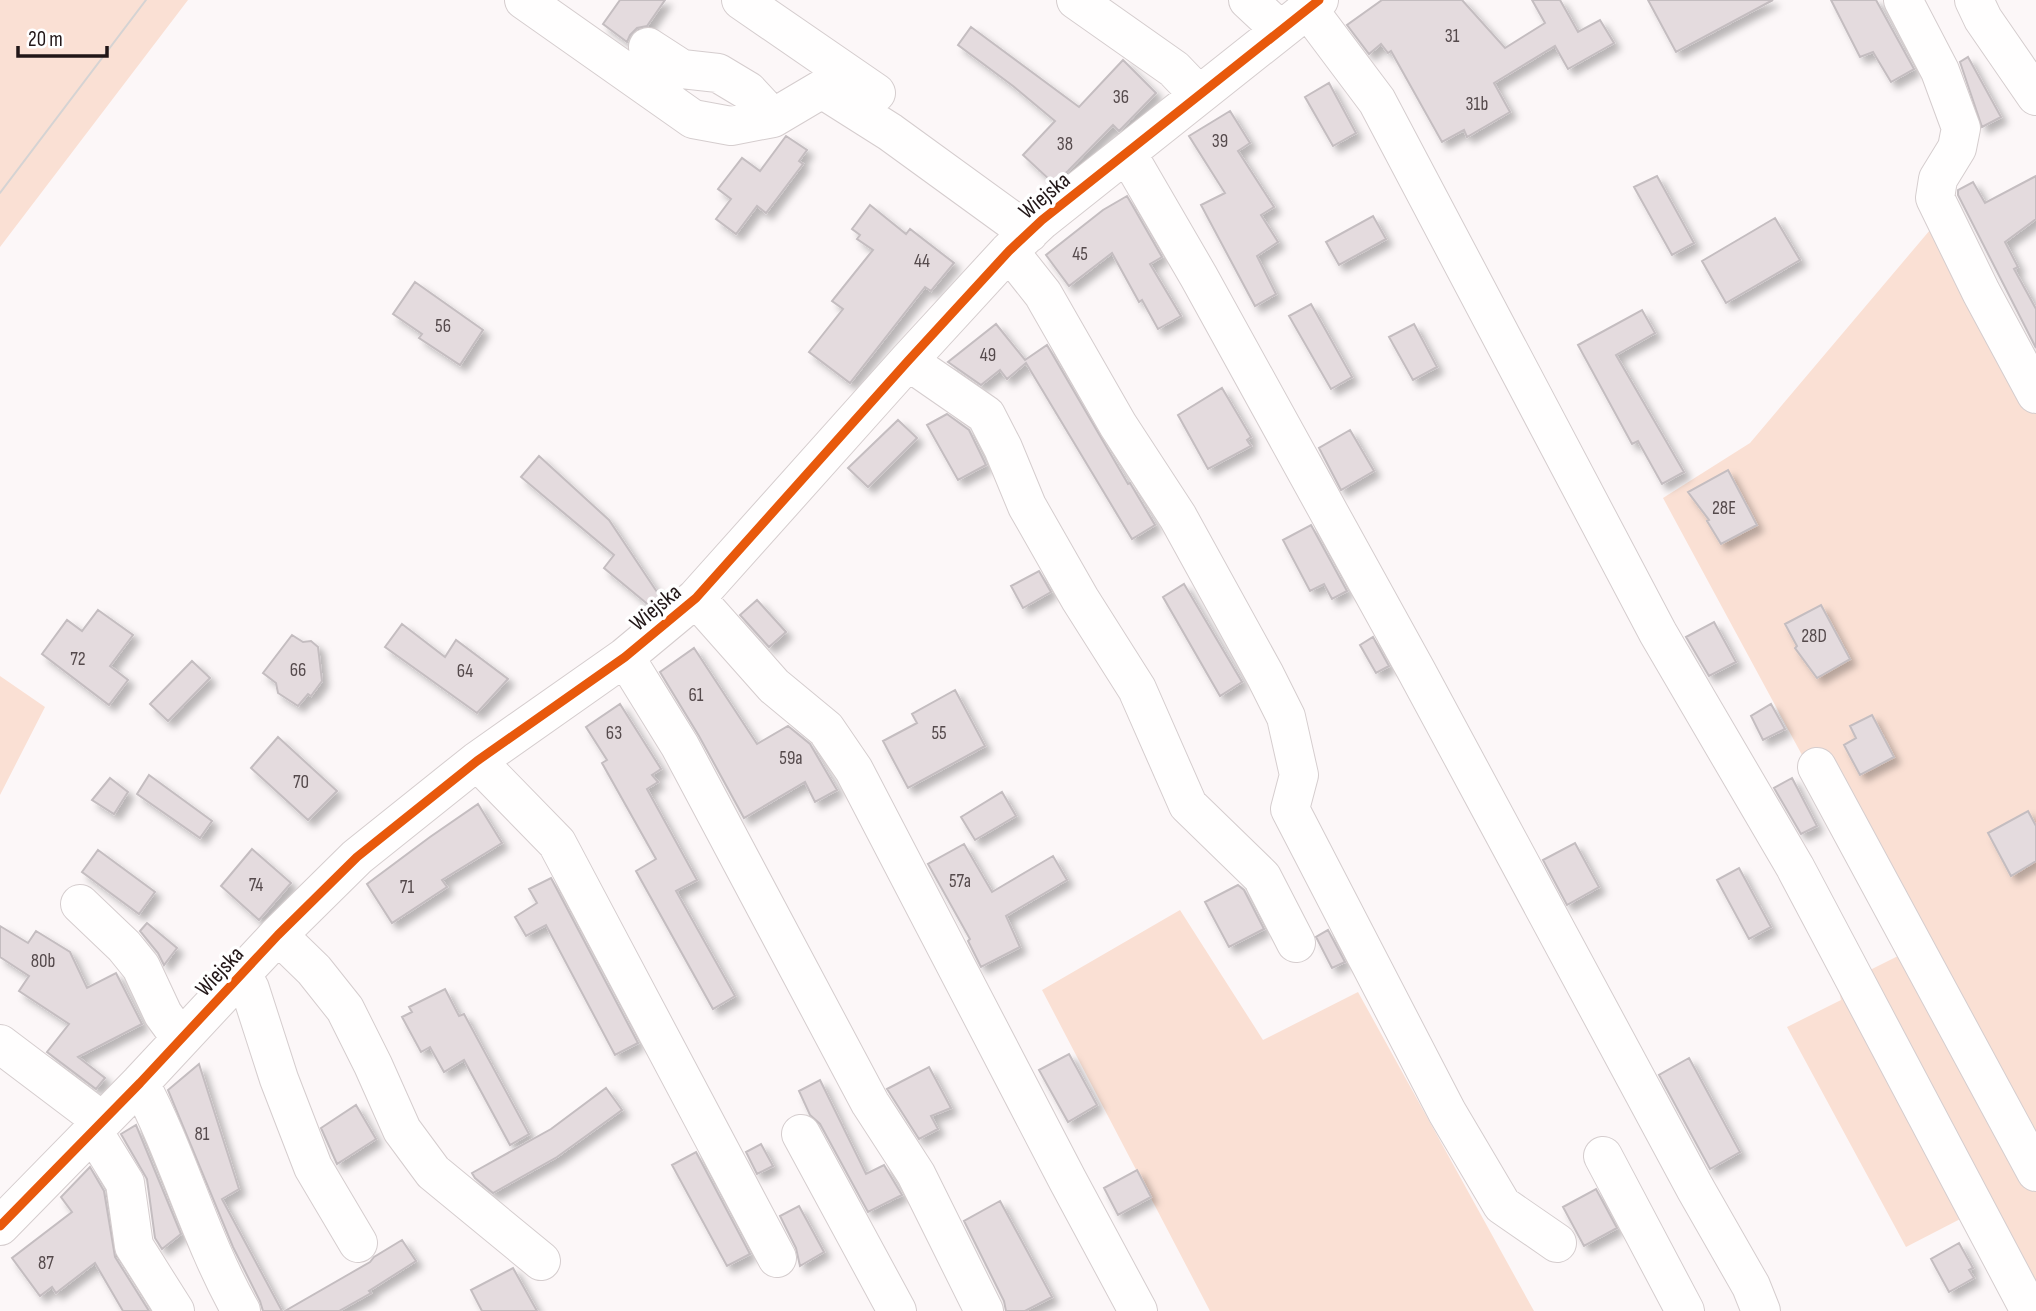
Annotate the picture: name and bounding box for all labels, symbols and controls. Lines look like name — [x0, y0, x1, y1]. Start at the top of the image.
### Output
scale bar — [18, 14, 107, 58]
house number: 31 — [1445, 25, 1460, 48]
text: 20 m — [28, 27, 63, 52]
house number: 36 — [1113, 86, 1129, 109]
house number: 31b — [1466, 93, 1488, 116]
house number: 39 — [1212, 130, 1228, 153]
house number: 38 — [1057, 133, 1073, 156]
street label: Wiejska — [1013, 166, 1076, 225]
house number: 45 — [1072, 243, 1088, 266]
house number: 44 — [914, 250, 930, 273]
house number: 56 — [435, 315, 451, 338]
house number: 49 — [980, 344, 996, 367]
house number: 28E — [1712, 497, 1736, 520]
street label: Wiejska — [624, 578, 687, 637]
house number: 28D — [1801, 625, 1827, 648]
house number: 72 — [70, 648, 86, 671]
house number: 66 — [290, 659, 306, 682]
house number: 64 — [457, 660, 473, 683]
house number: 61 — [689, 684, 704, 707]
house number: 63 — [606, 722, 622, 745]
house number: 55 — [931, 722, 947, 745]
house number: 59a — [779, 747, 803, 770]
house number: 70 — [293, 771, 309, 794]
house number: 57a — [949, 870, 971, 893]
house number: 74 — [249, 874, 263, 897]
house number: 71 — [400, 876, 415, 899]
street label: Wiejska — [190, 941, 250, 1003]
house number: 80b — [31, 950, 55, 973]
house number: 81 — [195, 1123, 210, 1146]
house number: 87 — [38, 1252, 54, 1275]

